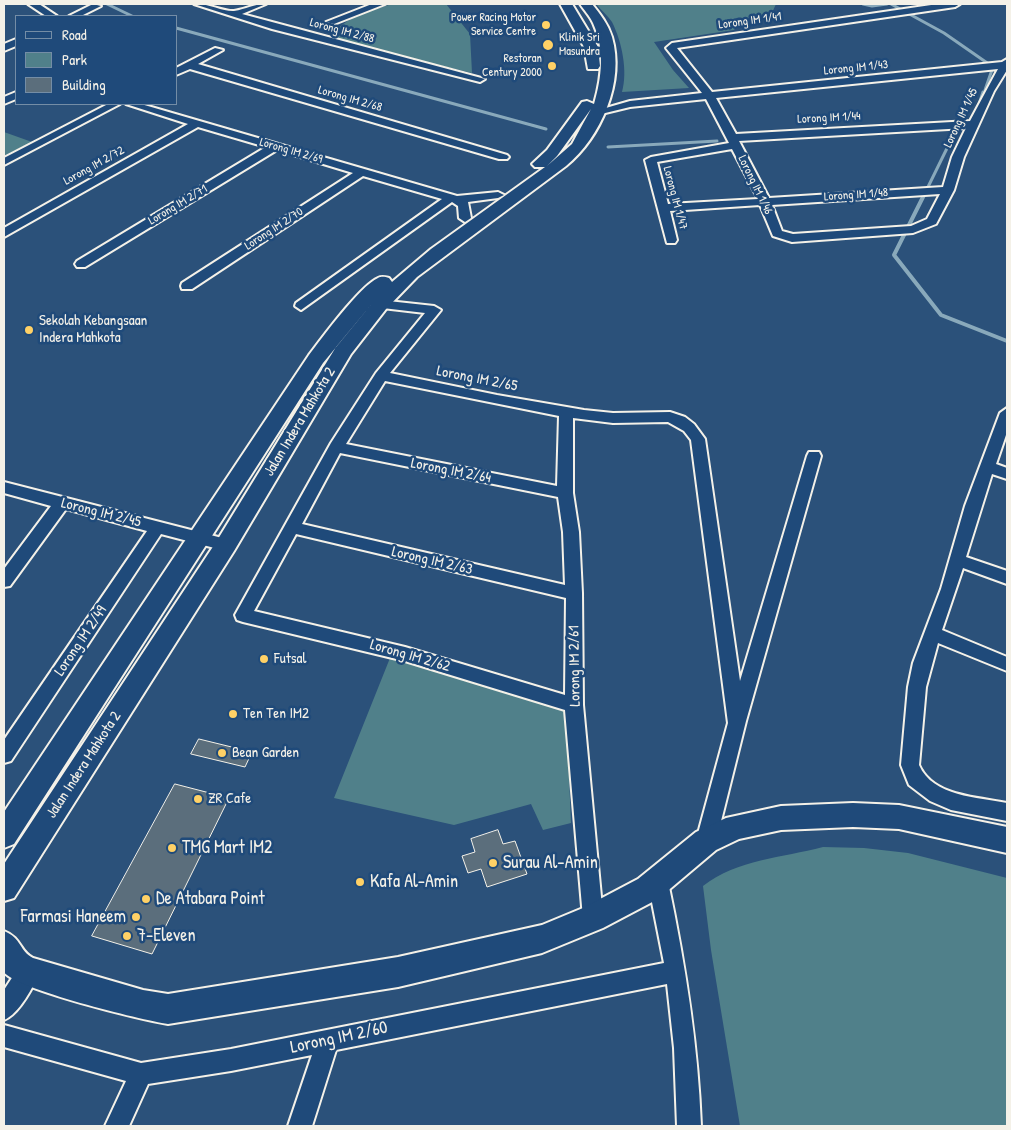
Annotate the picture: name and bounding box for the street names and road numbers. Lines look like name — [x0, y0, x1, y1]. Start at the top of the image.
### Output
street label: Lorong IM 1/41 — [718, 9, 782, 33]
street label: Lorong IM 2/88 — [308, 15, 376, 47]
street label: Lorong IM 1/43 — [823, 57, 889, 79]
street label: Lorong IM 2/68 — [316, 83, 384, 115]
street label: Lorong IM 1/45 — [941, 86, 981, 150]
street label: Lorong IM 1/44 — [797, 109, 861, 127]
street label: Lorong IM 2/69 — [258, 135, 324, 167]
street label: Lorong IM 2/72 — [61, 143, 127, 189]
street label: Lorong IM 1/46 — [735, 153, 775, 217]
street label: Lorong IM 1/47 — [660, 165, 690, 231]
street label: Lorong IM 2/71 — [146, 182, 210, 228]
street label: Lorong IM 1/48 — [824, 186, 888, 204]
street label: Lorong IM 2/70 — [242, 205, 306, 253]
street label: Lorong IM 2/65 — [435, 362, 519, 396]
street label: Jalan Indera Mahkota 2 — [260, 364, 340, 480]
street label: Lorong IM 2/64 — [409, 454, 493, 488]
street label: Lorong IM 2/45 — [59, 494, 143, 532]
street label: Lorong IM 2/63 — [390, 543, 474, 579]
street label: Lorong IM 2/49 — [51, 602, 111, 680]
street label: Lorong IM 2/61 — [565, 625, 585, 707]
street label: Lorong IM 2/62 — [368, 636, 452, 676]
street label: Jalan Indera Mahkota 2 — [43, 708, 125, 822]
street label: Lorong IM 2/60 — [288, 1017, 390, 1059]

